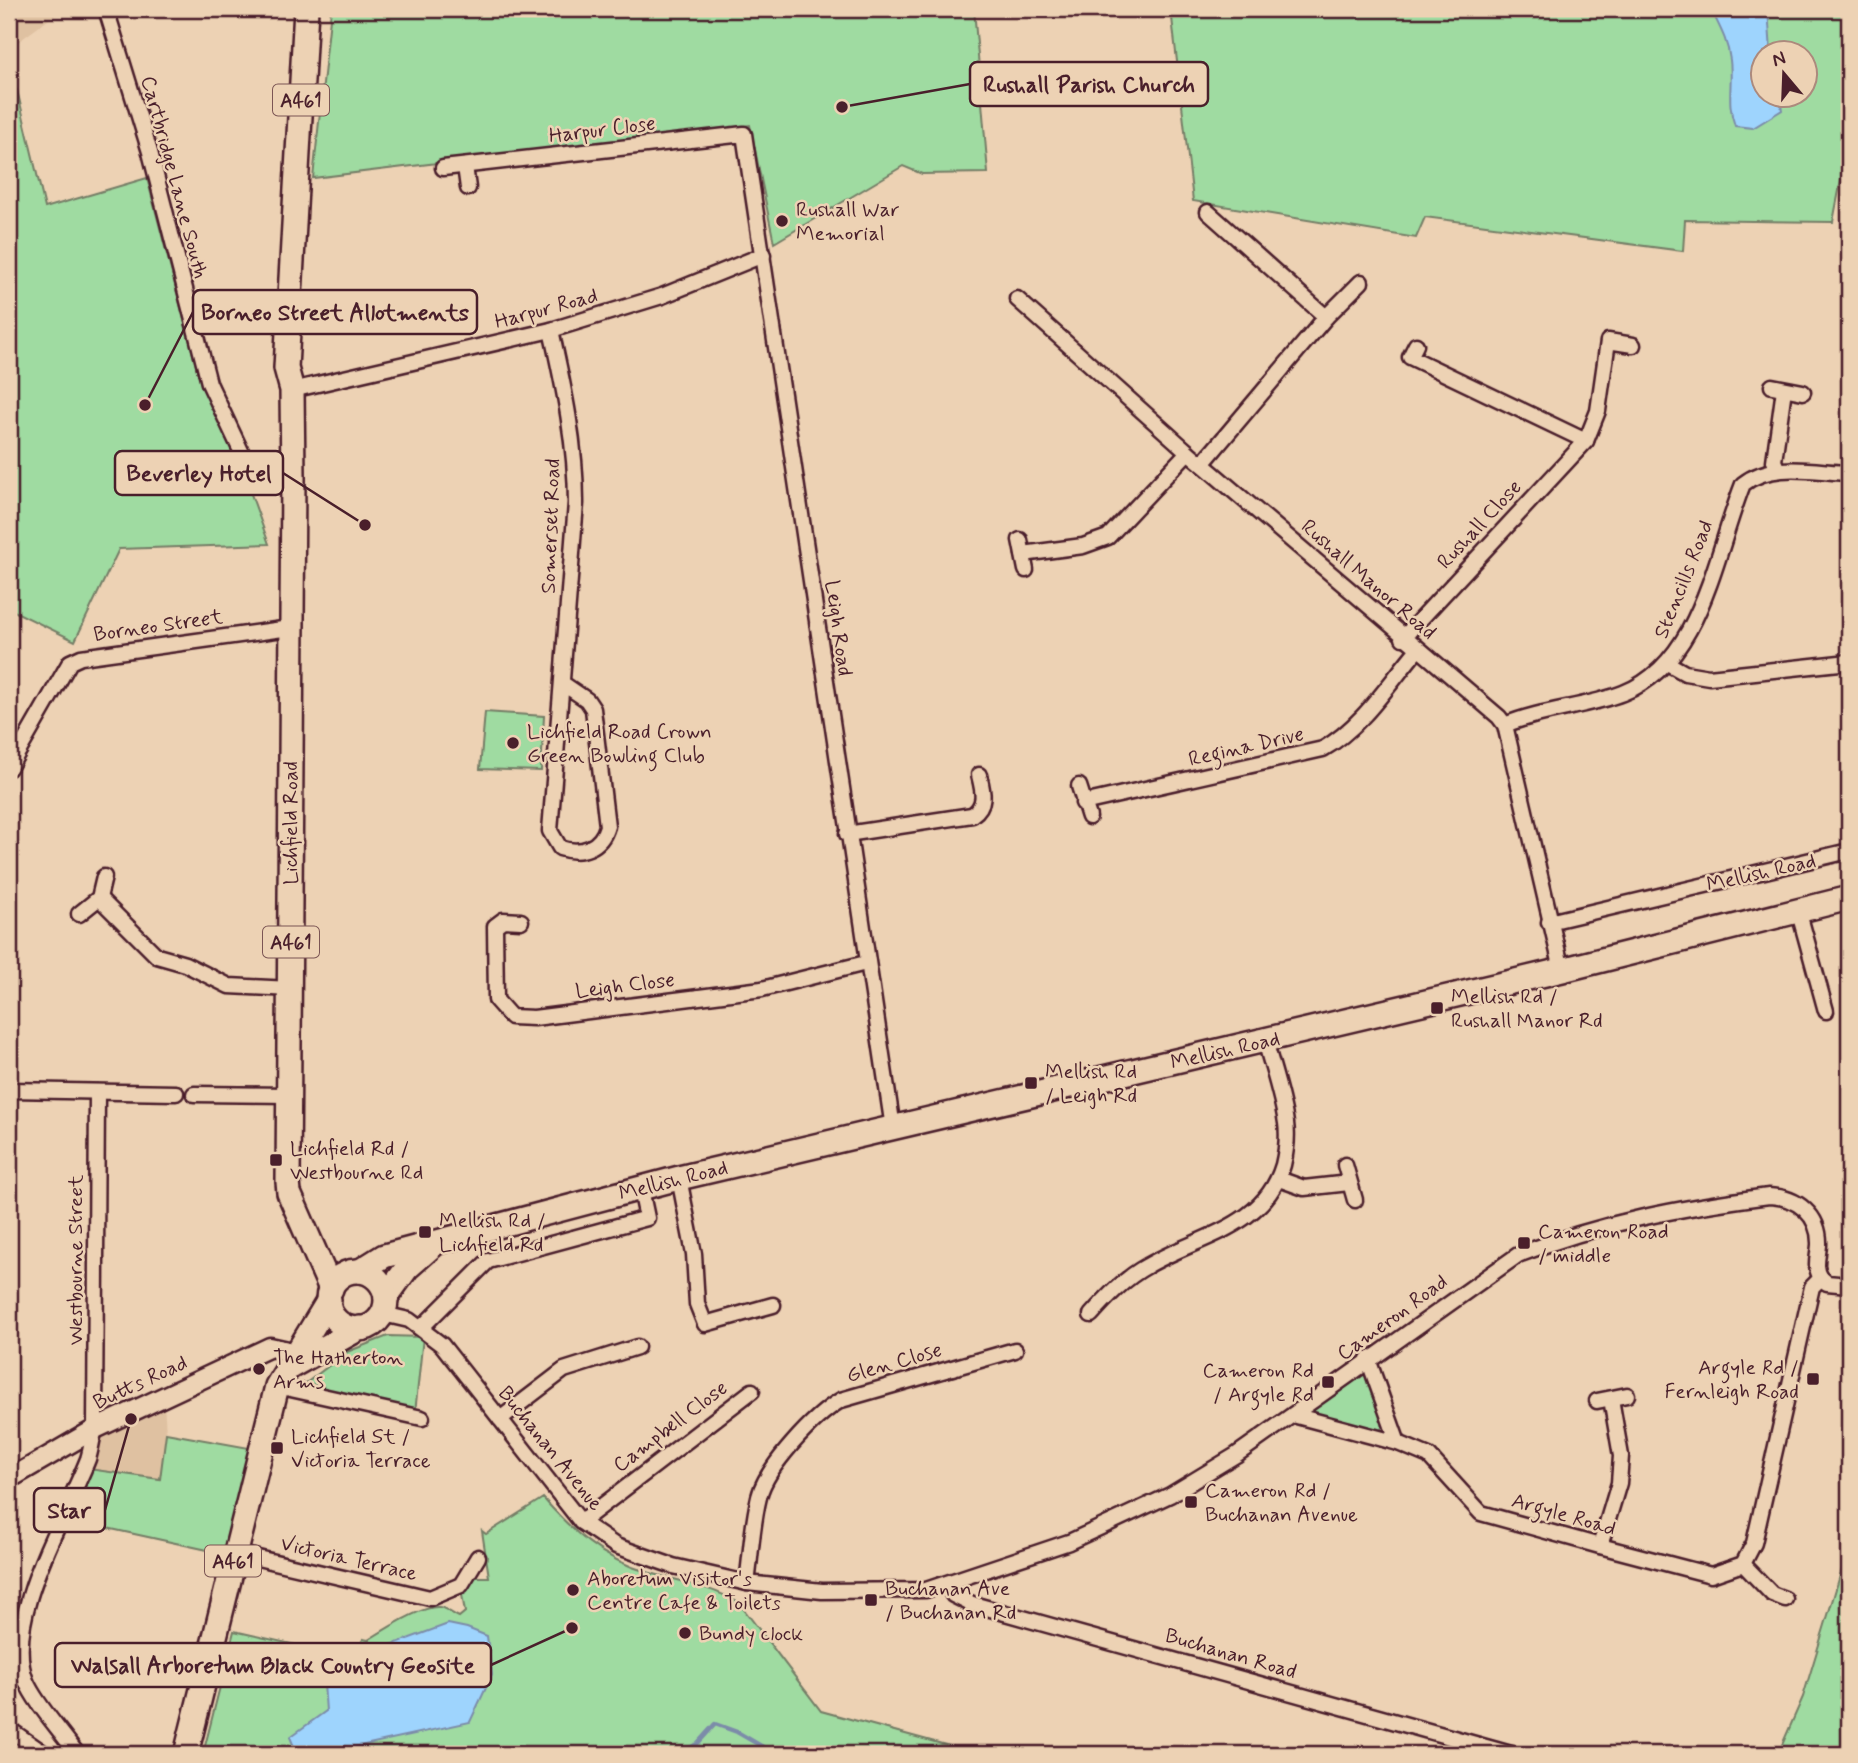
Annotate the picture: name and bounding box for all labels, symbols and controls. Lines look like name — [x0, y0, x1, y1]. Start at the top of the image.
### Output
north arrow — [1750, 38, 1820, 108]
text: N — [1769, 45, 1789, 73]
callout: Rushall Parish Church — [970, 62, 1208, 106]
text: Rushall Parish Church — [983, 71, 1195, 101]
street label: Cartbridge Lane South — [134, 73, 215, 282]
road number: A461 — [273, 85, 329, 116]
street label: Harpur Close — [547, 110, 657, 150]
place label: Rushall War Memorial — [796, 196, 900, 248]
marker: Rushall War Memorial — [774, 213, 790, 229]
street label: Harpur Road — [492, 282, 601, 336]
callout: Borneo Street Allotments — [193, 290, 477, 334]
text: Borneo Street Allotments — [201, 299, 470, 329]
callout: Beverley Hotel — [115, 451, 283, 495]
street label: Somerset Road — [535, 458, 567, 594]
text: Beverley Hotel — [126, 460, 272, 490]
street label: Rushall Close — [1431, 474, 1528, 575]
street label: Rushall Manor Road — [1295, 513, 1442, 646]
street label: Stencills Road — [1647, 516, 1720, 643]
street label: Leigh Road — [817, 578, 859, 678]
street label: Borneo Street — [92, 603, 225, 649]
place label: Lichfield Road Crown Green Bowling Club — [527, 718, 712, 772]
street label: Regina Drive — [1186, 720, 1307, 776]
marker: Lichfield Road Crown Green Bowling Club — [505, 735, 521, 751]
street label: Lichfield Road — [277, 761, 305, 885]
street label: Mellish Road — [1704, 847, 1819, 899]
road number: A461 — [263, 926, 319, 958]
street label: Leigh Close — [574, 966, 676, 1006]
place label: Mellish Rd / Rushall Manor Rd — [1451, 983, 1603, 1035]
marker: Mellish Rd / Rushall Manor Rd — [1429, 1000, 1445, 1016]
street label: Mellish Road — [1168, 1025, 1283, 1077]
place label: Mellish Rd / Leigh Rd — [1045, 1058, 1137, 1110]
marker: Mellish Rd / Leigh Rd — [1023, 1075, 1039, 1091]
place label: Lichfield Rd / Westbourne Rd — [290, 1135, 423, 1187]
marker: Lichfield Rd / Westbourne Rd — [268, 1152, 284, 1168]
street label: Mellish Road — [616, 1154, 731, 1208]
street label: Westbourne Street — [62, 1174, 90, 1345]
place label: Mellish Rd / Lichfield Rd — [439, 1207, 546, 1259]
place label: Cameron Road / middle — [1538, 1218, 1669, 1270]
marker: Mellish Rd / Lichfield Rd — [417, 1224, 433, 1240]
marker: Cameron Road / middle — [1516, 1235, 1532, 1251]
street label: Cameron Road — [1332, 1268, 1454, 1368]
street label: Glen Close — [843, 1336, 945, 1390]
place label: The Hatherton Arms — [273, 1344, 403, 1396]
street label: Butts Road — [89, 1349, 192, 1417]
place label: Argyle Rd / Fernleigh Road — [1664, 1354, 1799, 1406]
place label: Cameron Rd / Argyle Rd — [1203, 1357, 1314, 1411]
marker: The Hatherton Arms — [251, 1361, 267, 1377]
marker: Argyle Rd / Fernleigh Road — [1805, 1371, 1821, 1387]
street label: Campbell Close — [608, 1374, 734, 1479]
marker: Cameron Rd / Argyle Rd — [1320, 1374, 1336, 1390]
street label: Buchanan Avenue — [491, 1380, 609, 1517]
place label: Lichfield St / Victoria Terrace — [291, 1423, 431, 1475]
marker: Lichfield St / Victoria Terrace — [269, 1440, 285, 1456]
place label: Cameron Rd / Buchanan Avenue — [1205, 1477, 1358, 1529]
street label: Argyle Road — [1508, 1487, 1619, 1545]
callout: Star — [34, 1488, 105, 1532]
marker: Cameron Rd / Buchanan Avenue — [1183, 1494, 1199, 1510]
text: Star — [47, 1497, 92, 1527]
street label: Victoria Terrace — [278, 1530, 420, 1588]
road number: A461 — [205, 1546, 261, 1576]
place label: Aboretum Visitor's Centre Cafe & Toilets — [587, 1565, 781, 1617]
place label: Buchanan Ave / Buchanan Rd — [885, 1575, 1016, 1627]
marker: Aboretum Visitor's Centre Cafe & Toilets — [565, 1582, 581, 1598]
marker: Buchanan Ave / Buchanan Rd — [863, 1592, 879, 1608]
place label: Bundy clock — [699, 1620, 803, 1648]
street label: Buchanan Road — [1162, 1622, 1300, 1686]
marker: Bundy clock — [677, 1625, 693, 1641]
callout: Walsall Arboretum Black Country Geosite — [55, 1643, 491, 1687]
text: Walsall Arboretum Black Country Geosite — [70, 1652, 476, 1682]

